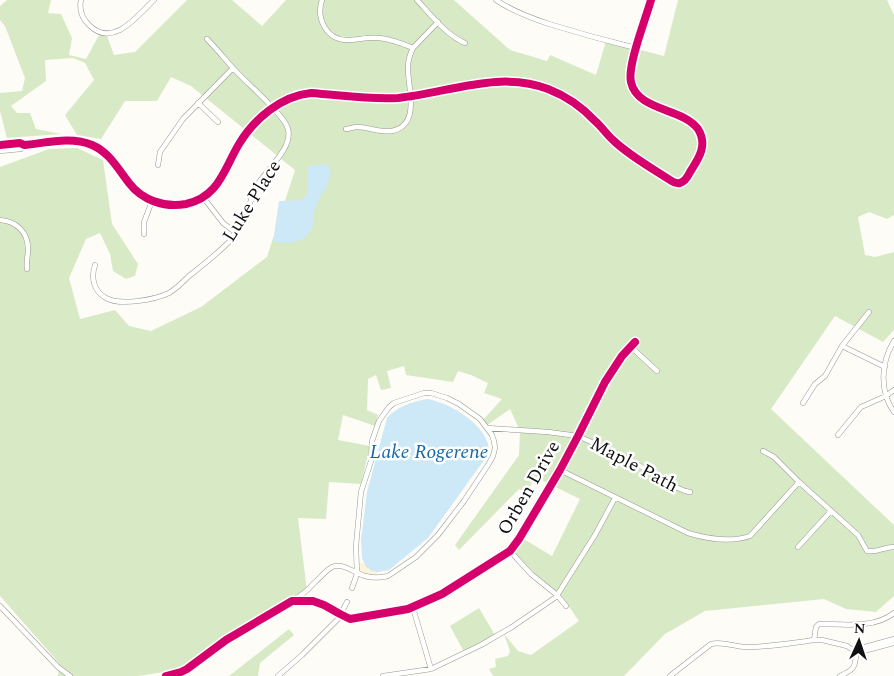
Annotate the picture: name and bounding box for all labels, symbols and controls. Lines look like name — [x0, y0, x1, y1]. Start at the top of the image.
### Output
street label: Luke Place — [215, 154, 289, 248]
street label: Maple Path — [585, 430, 683, 500]
street label: Orben Drive — [490, 435, 568, 541]
water label: Lake Rogerene — [370, 437, 489, 467]
north arrow — [834, 616, 884, 666]
text: N — [853, 618, 866, 639]

